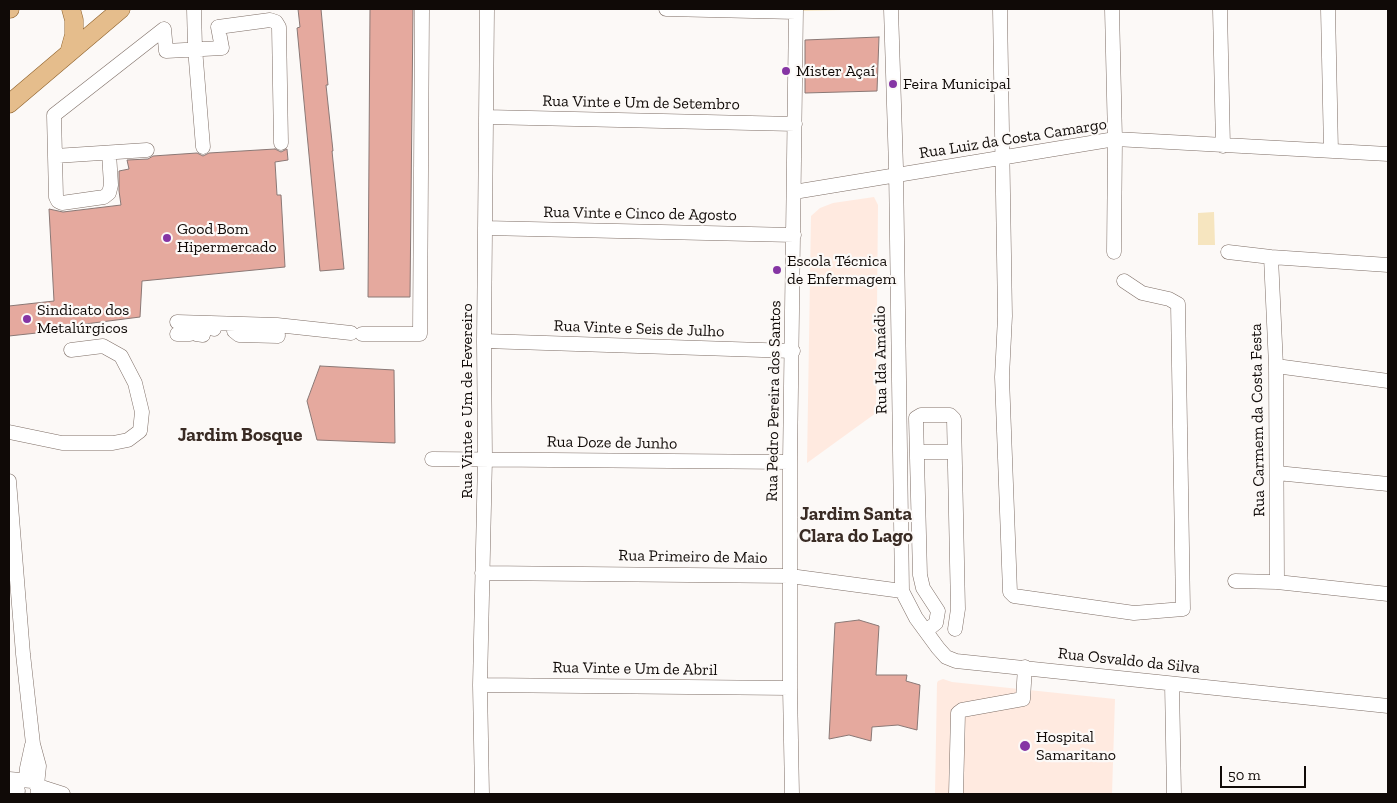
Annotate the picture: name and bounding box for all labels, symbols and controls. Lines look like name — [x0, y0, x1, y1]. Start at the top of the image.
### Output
place label: Mister Açaí — [796, 61, 875, 81]
marker: Mister Açaí — [780, 65, 792, 77]
place label: Feira Municipal — [903, 74, 1011, 94]
marker: Feira Municipal — [887, 78, 899, 90]
street label: Rua Vinte e Um de Setembro — [542, 92, 740, 114]
street label: Rua Luiz da Costa Camargo — [918, 115, 1108, 163]
street label: Rua Vinte e Cinco de Agosto — [543, 203, 737, 225]
place label: Good Bom Hipermercado — [177, 219, 277, 257]
marker: Good Bom Hipermercado — [161, 232, 173, 244]
place label: Escola Técnica de Enfermagem — [787, 251, 896, 289]
marker: Escola Técnica de Enfermagem — [771, 264, 783, 276]
place label: Sindicato dos Metalúrgicos — [37, 300, 129, 338]
street label: Rua Pedro Pereira dos Santos — [763, 300, 785, 502]
street label: Rua Vinte e Um de Fevereiro — [457, 303, 477, 499]
street label: Rua Ida Amádio — [870, 306, 892, 414]
marker: Sindicato dos Metalúrgicos — [21, 313, 33, 325]
street label: Rua Vinte e Seis de Julho — [553, 316, 725, 342]
street label: Rua Carmem da Costa Festa — [1247, 323, 1269, 517]
district label: Jardim Bosque — [178, 425, 302, 447]
street label: Rua Doze de Junho — [547, 432, 677, 454]
district label: Jardim Santa Clara do Lago — [799, 504, 913, 548]
street label: Rua Primeiro de Maio — [618, 546, 768, 568]
street label: Rua Osvaldo da Silva — [1057, 644, 1201, 678]
street label: Rua Vinte e Um de Abril — [552, 658, 718, 680]
place label: Hospital Samaritano — [1036, 727, 1116, 765]
marker: Hospital Samaritano — [1018, 739, 1032, 753]
scale bar — [1222, 756, 1308, 788]
text: 50 m — [1228, 766, 1261, 784]

